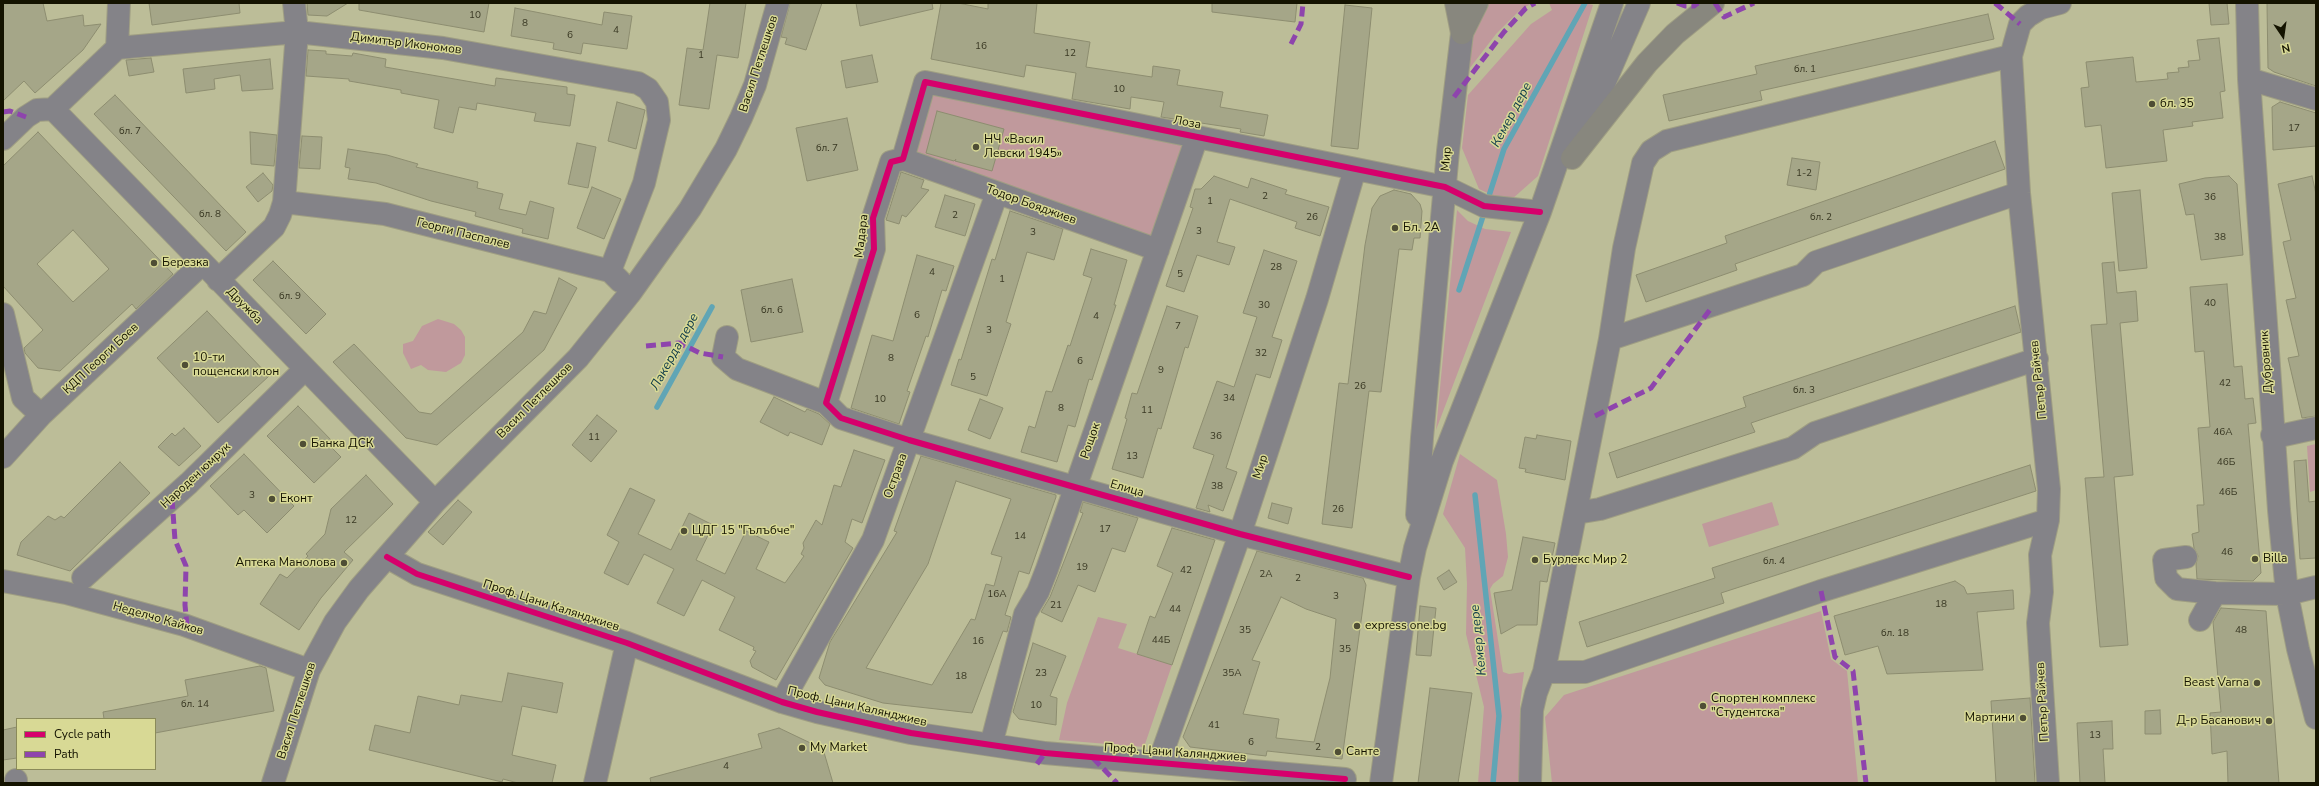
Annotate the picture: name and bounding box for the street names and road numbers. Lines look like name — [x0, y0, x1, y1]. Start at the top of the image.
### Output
street label: Васил Петлешков — [737, 14, 781, 114]
street label: Димитър Икономов — [350, 30, 462, 58]
street label: Лоза — [1172, 113, 1202, 133]
street label: Мир — [1439, 146, 1455, 172]
street label: Тодор Бояджиев — [984, 182, 1078, 228]
street label: Мадара — [852, 213, 872, 259]
street label: Георги Паспалев — [415, 215, 511, 253]
street label: Дружба — [223, 285, 265, 327]
street label: КДП Георги Боев — [60, 320, 142, 398]
street label: Дубровник — [2258, 330, 2276, 394]
street label: Петър Райчев — [2028, 340, 2050, 420]
street label: Васил Петлешков — [494, 360, 576, 442]
street label: Рощок — [1078, 421, 1104, 461]
street label: Народен юмрук — [158, 440, 234, 512]
street label: Острава — [881, 452, 911, 500]
street label: Мир — [1250, 453, 1272, 481]
street label: Елица — [1108, 477, 1146, 501]
street label: Проф. Цани Калянджиев — [481, 577, 621, 635]
street label: Неделчо Кайков — [111, 599, 205, 639]
street label: Васил Петлешков — [275, 661, 319, 761]
street label: Петър Райчев — [2034, 662, 2052, 742]
street label: Проф. Цани Калянджиев — [786, 684, 928, 730]
street label: Проф. Цани Калянджиев — [1103, 741, 1247, 765]

